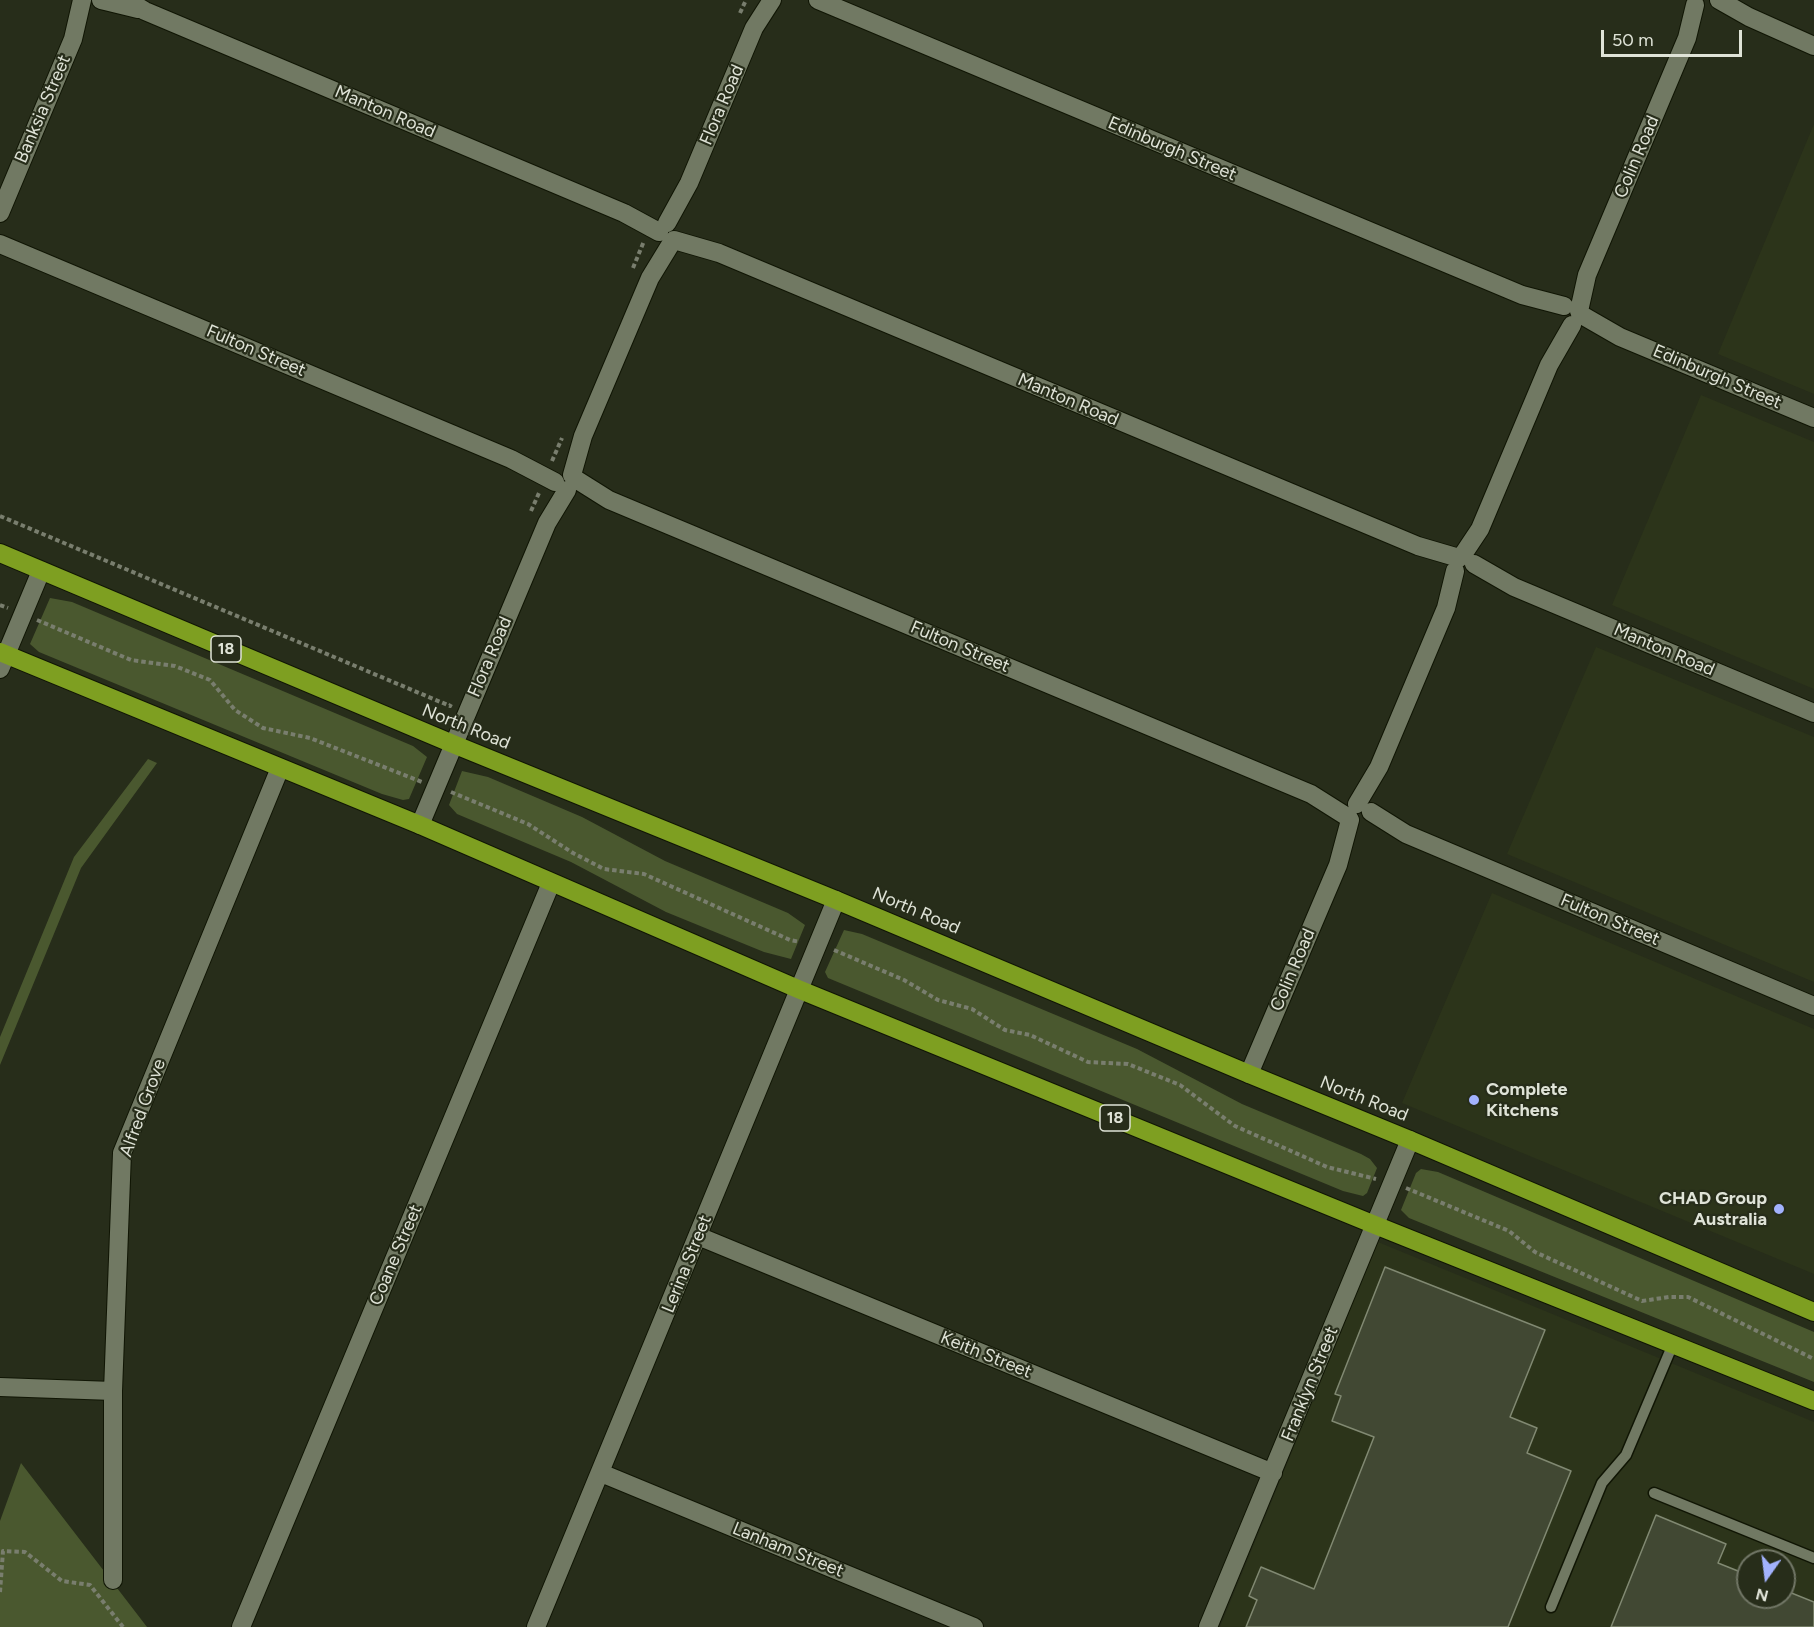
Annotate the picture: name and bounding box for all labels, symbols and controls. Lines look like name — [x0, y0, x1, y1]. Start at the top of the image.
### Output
scale bar — [1604, 18, 1745, 56]
text: 50 m — [1612, 29, 1654, 51]
street label: Banksia Street — [10, 52, 76, 166]
street label: Flora Road — [695, 62, 749, 148]
street label: Manton Road — [331, 81, 439, 143]
street label: Edinburgh Street — [1104, 112, 1240, 186]
street label: Colin Road — [1610, 113, 1664, 201]
street label: Fulton Street — [203, 320, 309, 382]
street label: Edinburgh Street — [1649, 340, 1785, 414]
street label: Manton Road — [1014, 369, 1122, 431]
street label: Flora Road — [463, 614, 517, 700]
street label: Fulton Street — [907, 616, 1013, 678]
street label: Manton Road — [1610, 619, 1718, 681]
road number: 18 — [211, 636, 241, 662]
street label: North Road — [419, 700, 513, 754]
street label: North Road — [869, 883, 963, 939]
street label: Fulton Street — [1557, 889, 1663, 951]
street label: Colin Road — [1266, 926, 1320, 1014]
street label: Alfred Grove — [115, 1056, 171, 1160]
street label: North Road — [1317, 1072, 1411, 1126]
place label: Complete Kitchens — [1486, 1079, 1567, 1122]
marker: Complete Kitchens — [1467, 1093, 1481, 1107]
road number: 18 — [1100, 1105, 1130, 1131]
place label: CHAD Group Australia — [1659, 1188, 1767, 1230]
street label: Coane Street — [365, 1201, 427, 1309]
marker: CHAD Group Australia — [1772, 1202, 1786, 1216]
street label: Lerina Street — [658, 1212, 716, 1316]
street label: Franklyn Street — [1277, 1323, 1343, 1445]
street label: Keith Street — [937, 1327, 1035, 1383]
street label: Lanham Street — [729, 1518, 847, 1582]
north arrow — [1736, 1549, 1796, 1609]
text: N — [1754, 1584, 1770, 1606]

